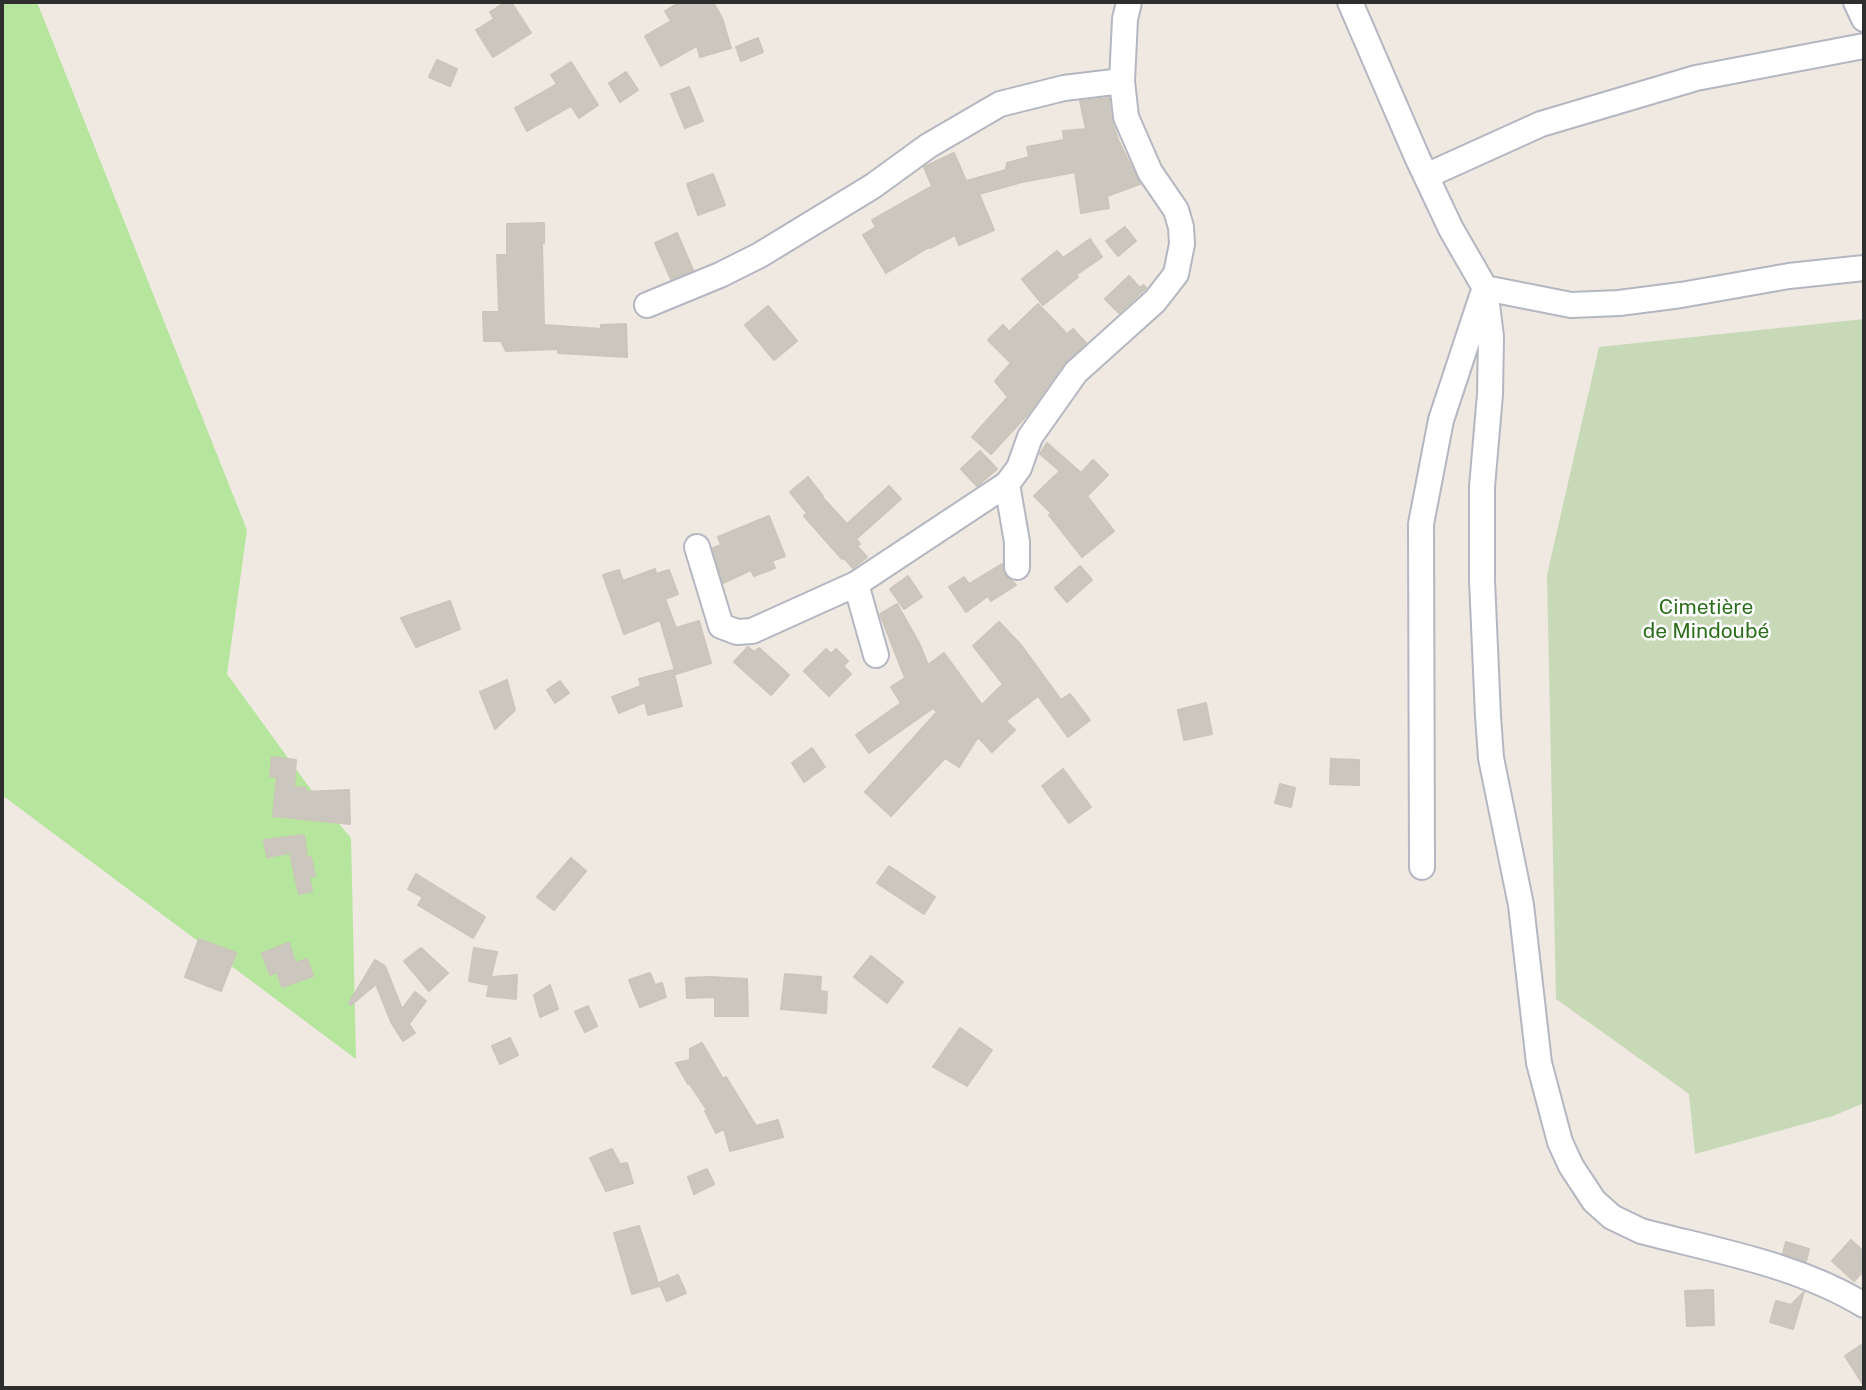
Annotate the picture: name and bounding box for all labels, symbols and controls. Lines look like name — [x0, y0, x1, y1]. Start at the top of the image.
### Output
park label: Cimetière de Mindoubé — [1643, 595, 1769, 645]

